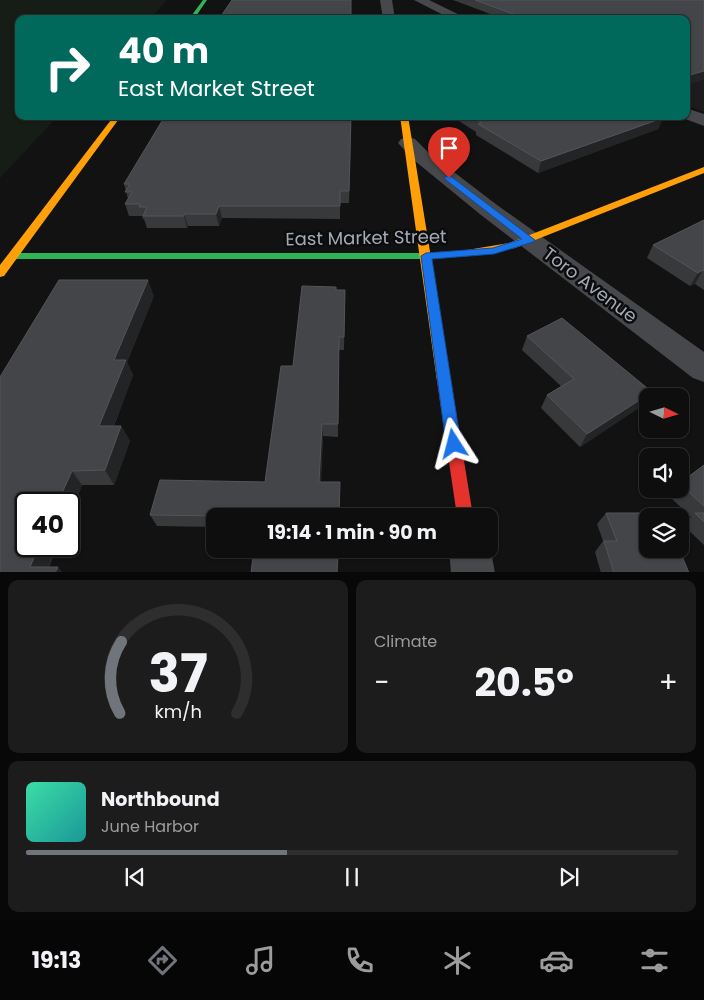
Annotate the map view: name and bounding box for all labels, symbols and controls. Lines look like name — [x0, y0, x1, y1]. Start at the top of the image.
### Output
text: 40 m — [118, 26, 209, 75]
icon: right — [35, 35, 100, 100]
text: East Market Street — [118, 73, 315, 104]
pin — [428, 127, 470, 178]
icon: arrive — [435, 134, 463, 162]
street label: East Market Street — [285, 224, 447, 251]
street label: Toro Avenue — [538, 241, 643, 328]
north arrow — [639, 388, 689, 438]
map controls — [639, 388, 689, 558]
position arrow — [427, 417, 479, 469]
button: sound — [639, 448, 689, 498]
speed limit sign: 40 — [15, 492, 80, 557]
button: layers — [639, 508, 689, 558]
text: 19:14 · 1 min · 90 m — [267, 519, 437, 546]
text: Climate — [374, 630, 437, 653]
text: 37 — [148, 637, 208, 710]
text: 20.5° — [474, 656, 574, 709]
text: − — [374, 663, 389, 702]
text: + — [659, 663, 678, 702]
text: km/h — [154, 699, 202, 724]
text: Northbound — [101, 786, 220, 813]
text: June Harbor — [101, 815, 199, 838]
icon: previous — [121, 863, 149, 891]
icon: pause — [338, 863, 366, 891]
icon: next — [555, 863, 583, 891]
icon: directions — [145, 943, 180, 978]
icon: music — [243, 943, 278, 978]
icon: phone — [342, 943, 377, 978]
icon: climate — [440, 943, 475, 978]
icon: car — [539, 943, 574, 978]
icon: filters — [637, 943, 672, 978]
text: 19:13 — [32, 945, 81, 976]

